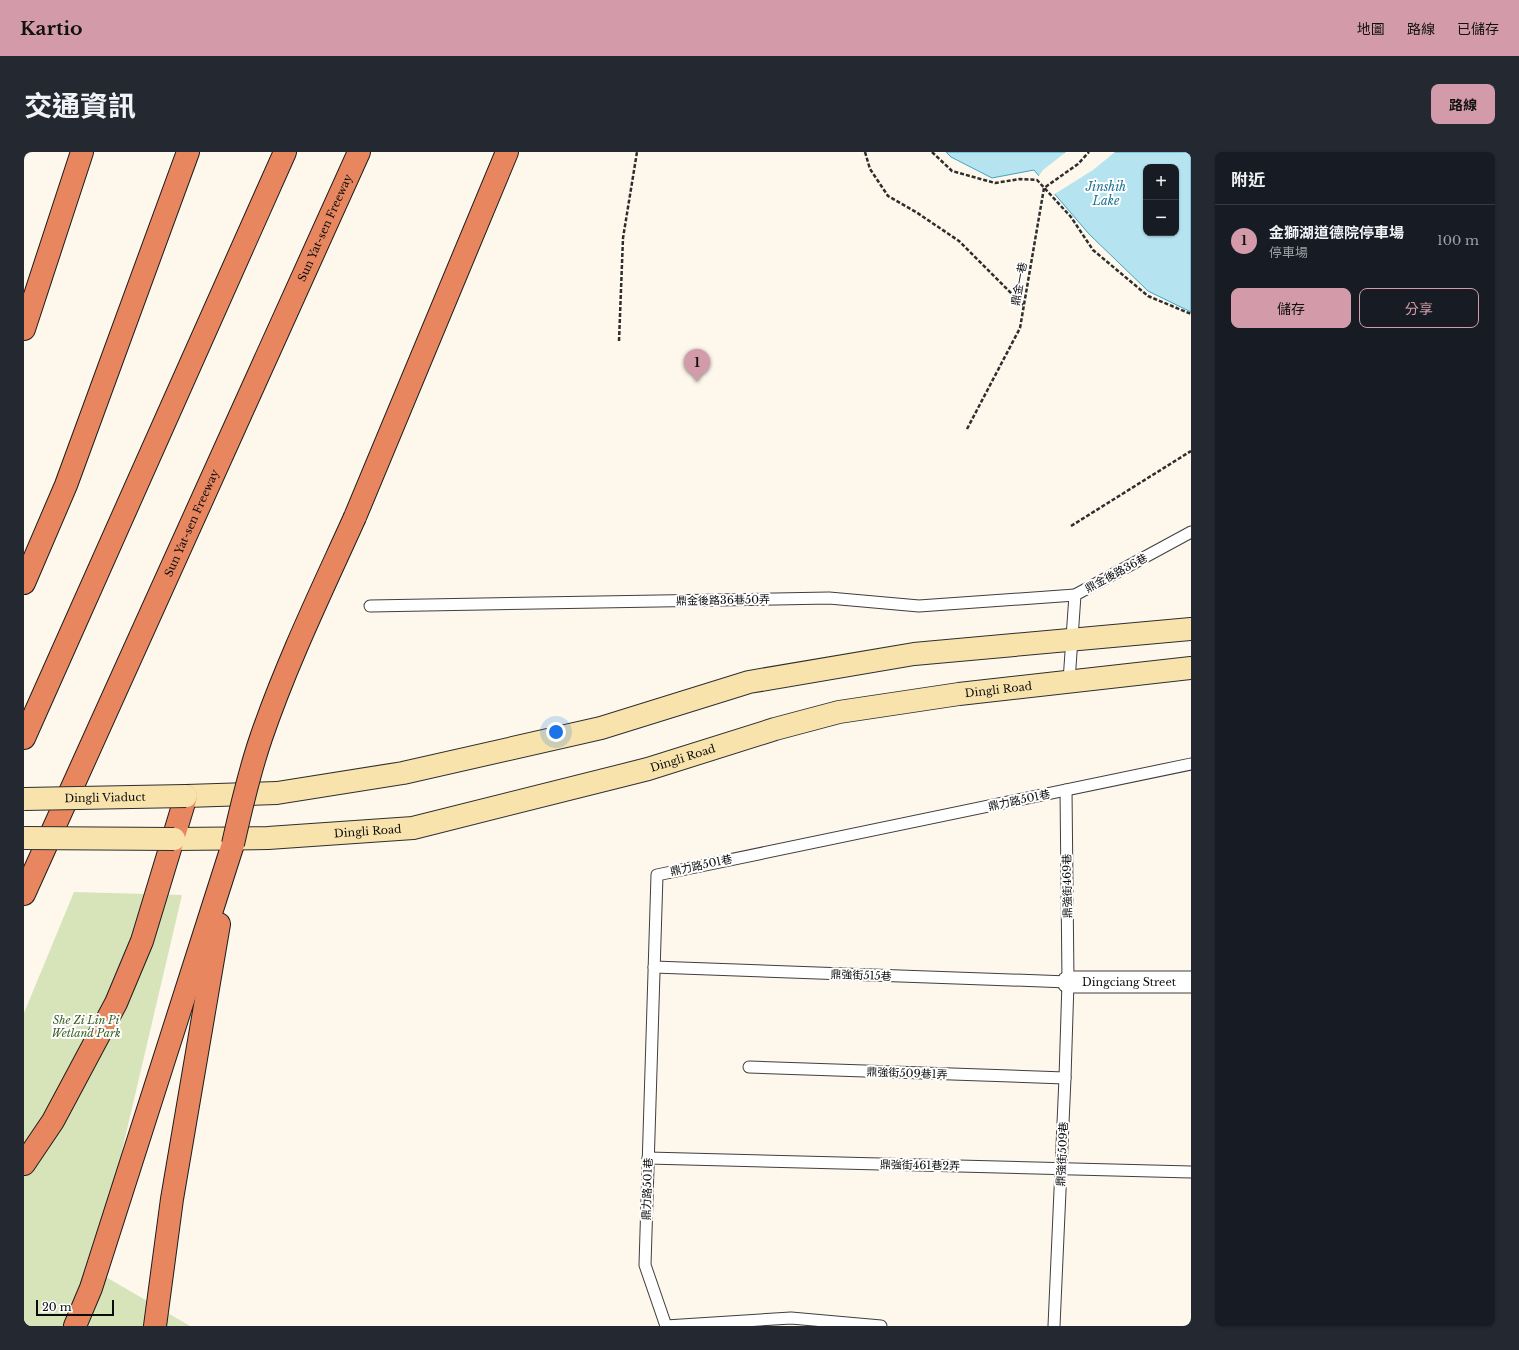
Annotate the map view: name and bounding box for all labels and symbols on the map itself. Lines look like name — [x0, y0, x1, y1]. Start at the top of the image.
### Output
street label: Sun Yat-sen Freeway — [294, 172, 355, 284]
water label: Jinshih Lake — [1085, 179, 1126, 208]
street label: 鼎金一巷 — [1008, 261, 1030, 307]
pin: 1 — [684, 349, 710, 382]
street label: Sun Yat-sen Freeway — [161, 467, 222, 579]
street label: 鼎金後路36巷 — [1082, 551, 1150, 595]
street label: 鼎金後路36巷50弄 — [676, 592, 770, 608]
street label: Dingli Road — [964, 679, 1033, 700]
your location — [546, 722, 566, 742]
street label: Dingli Road — [648, 741, 718, 775]
street label: 鼎力路501巷 — [987, 787, 1051, 813]
street label: Dingli Viaduct — [64, 790, 146, 805]
street label: Dingli Road — [334, 822, 402, 840]
street label: 鼎力路501巷 — [669, 852, 733, 878]
street label: 鼎強街469巷 — [1059, 854, 1075, 918]
street label: 鼎強街515巷 — [830, 967, 892, 983]
street label: Dingciang Street — [1082, 975, 1177, 989]
park label: She Zi Lin Pi Wetland Park — [51, 1013, 121, 1040]
street label: 鼎強街509巷1弄 — [866, 1065, 948, 1081]
street label: 鼎強街509巷 — [1053, 1121, 1071, 1187]
street label: 鼎力路501巷 — [639, 1157, 655, 1221]
street label: 鼎強街461巷2弄 — [880, 1157, 960, 1173]
scale bar — [36, 1298, 114, 1317]

